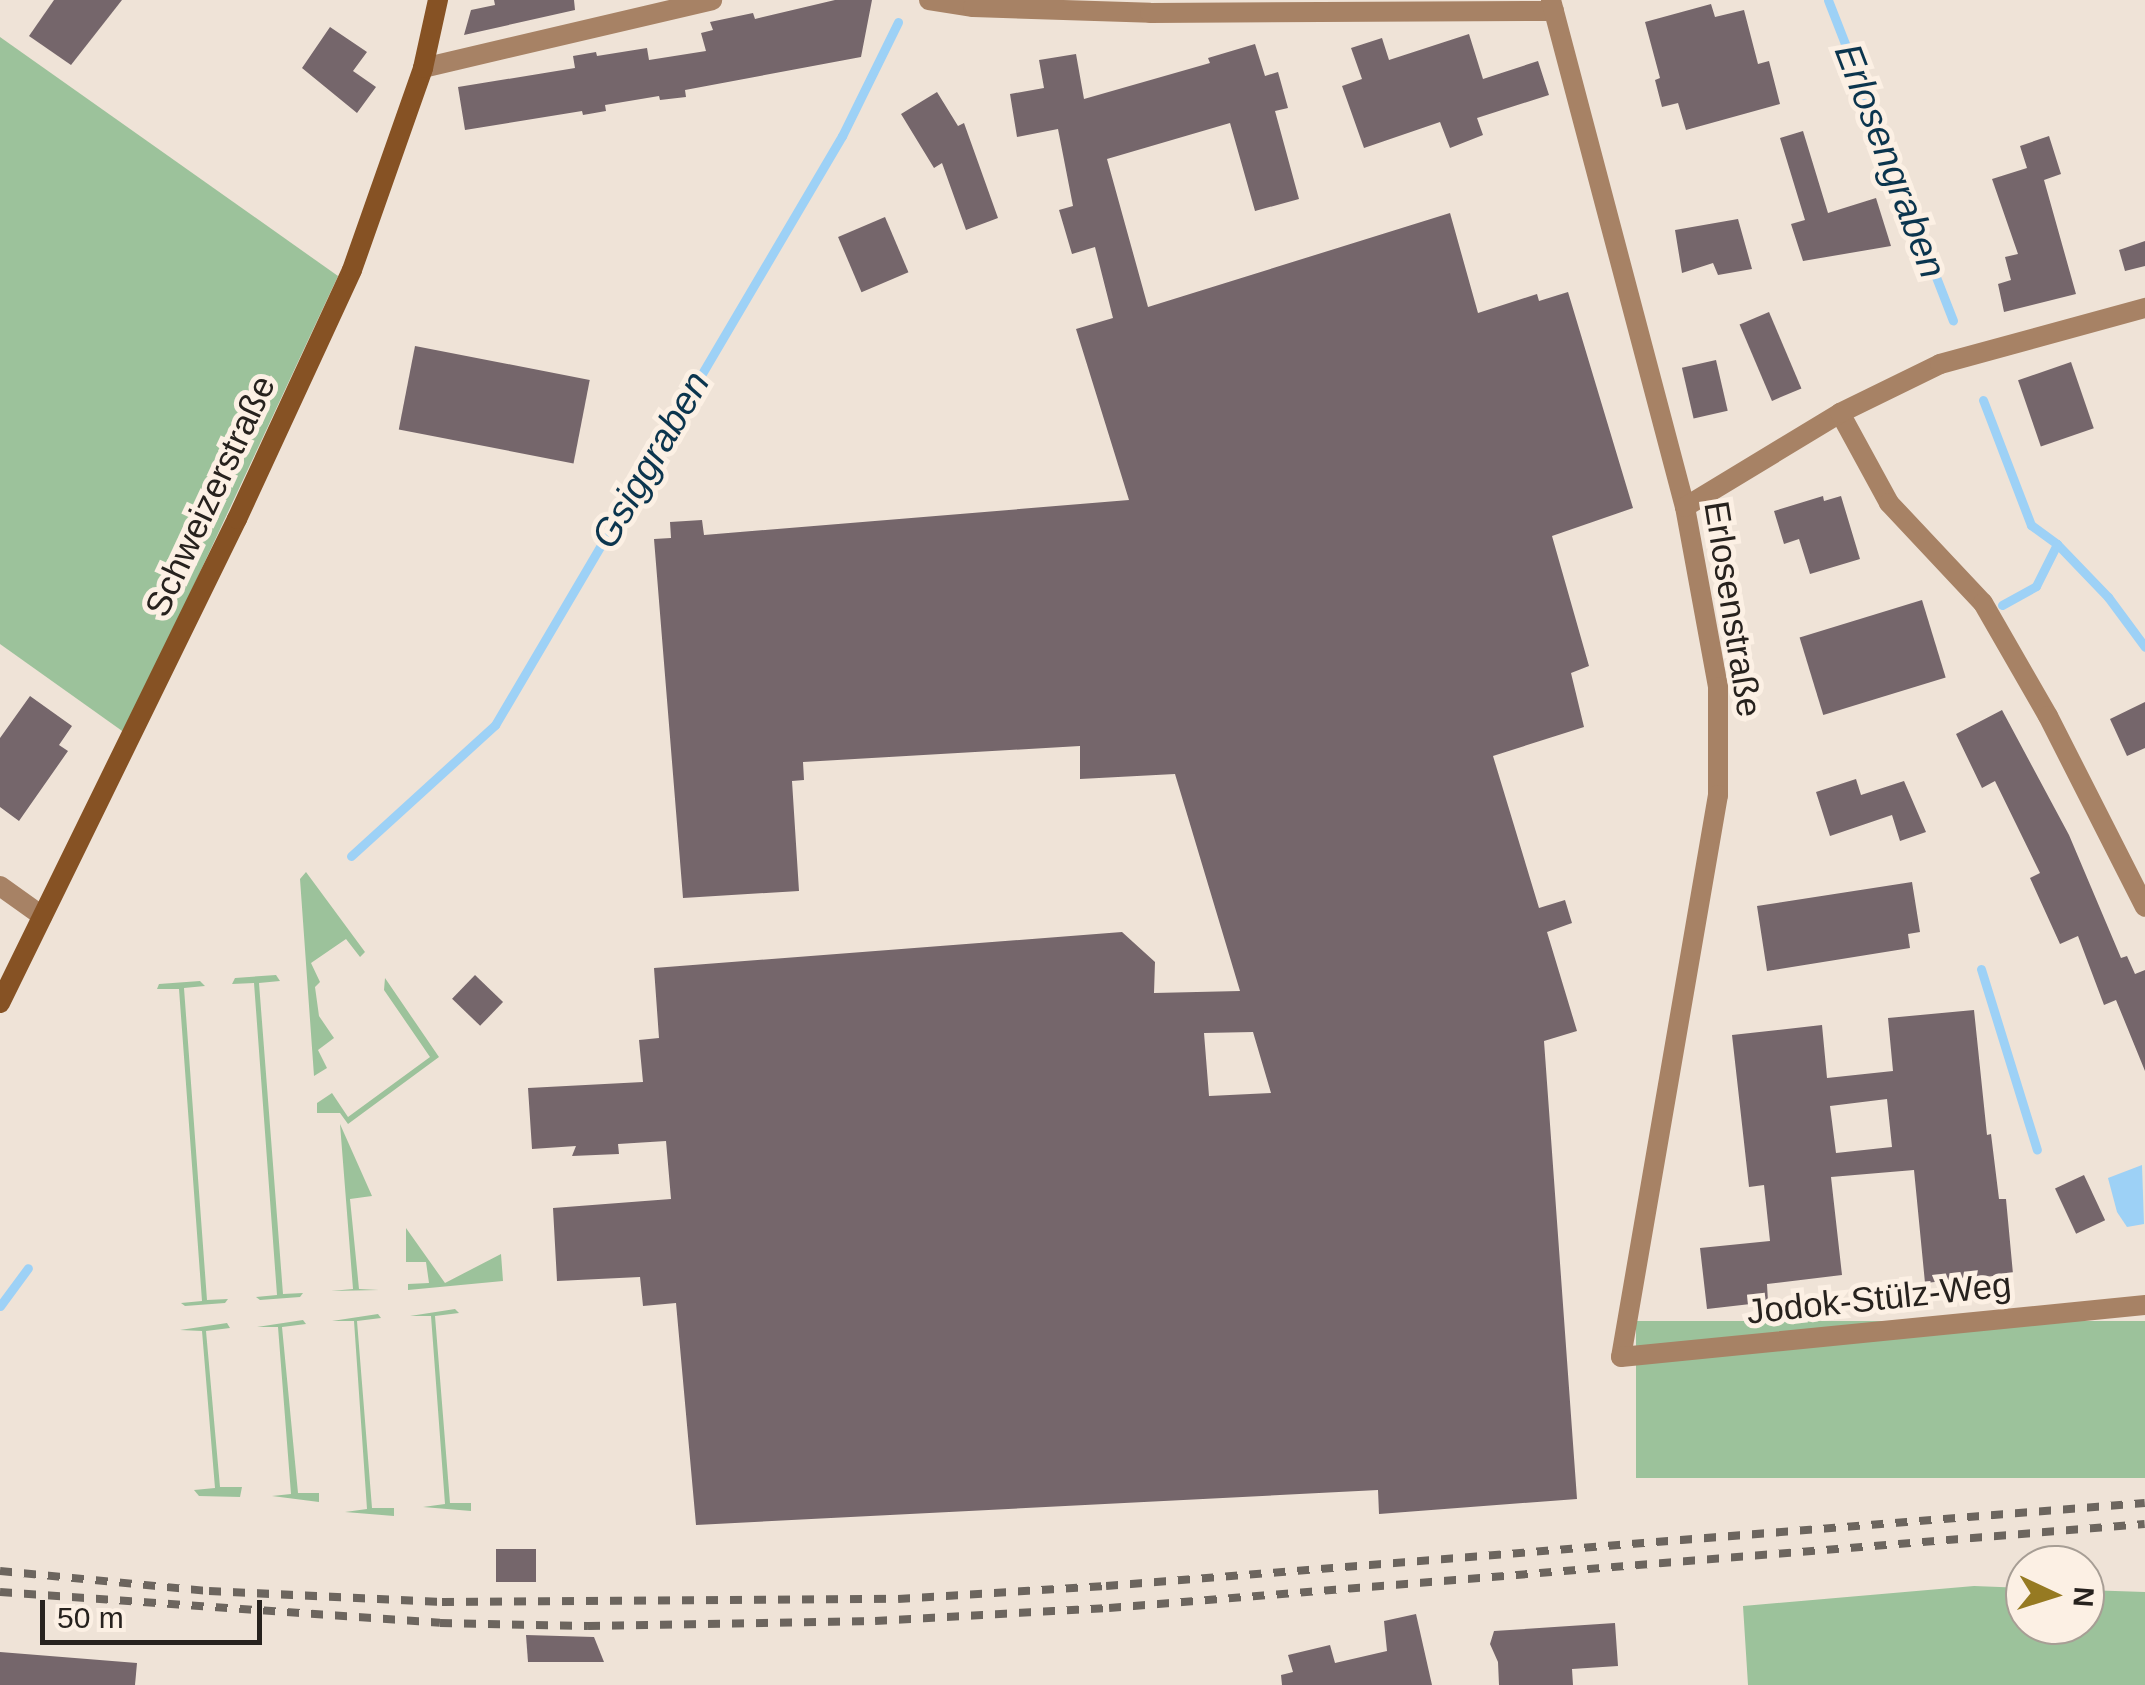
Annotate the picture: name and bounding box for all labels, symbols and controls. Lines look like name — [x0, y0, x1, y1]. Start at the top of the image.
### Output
water label: Erlosengraben — [1824, 37, 1956, 285]
water label: Gsiggraben — [582, 364, 720, 556]
street label: Schweizerstraße — [136, 369, 284, 623]
street label: Erlosenstraße — [1695, 498, 1771, 720]
street label: Jodok-Stülz-Weg — [1745, 1263, 2013, 1333]
north arrow — [2005, 1545, 2105, 1645]
scale bar — [45, 1580, 268, 1642]
text: N — [2067, 1586, 2100, 1608]
text: 50 m — [57, 1601, 124, 1634]

